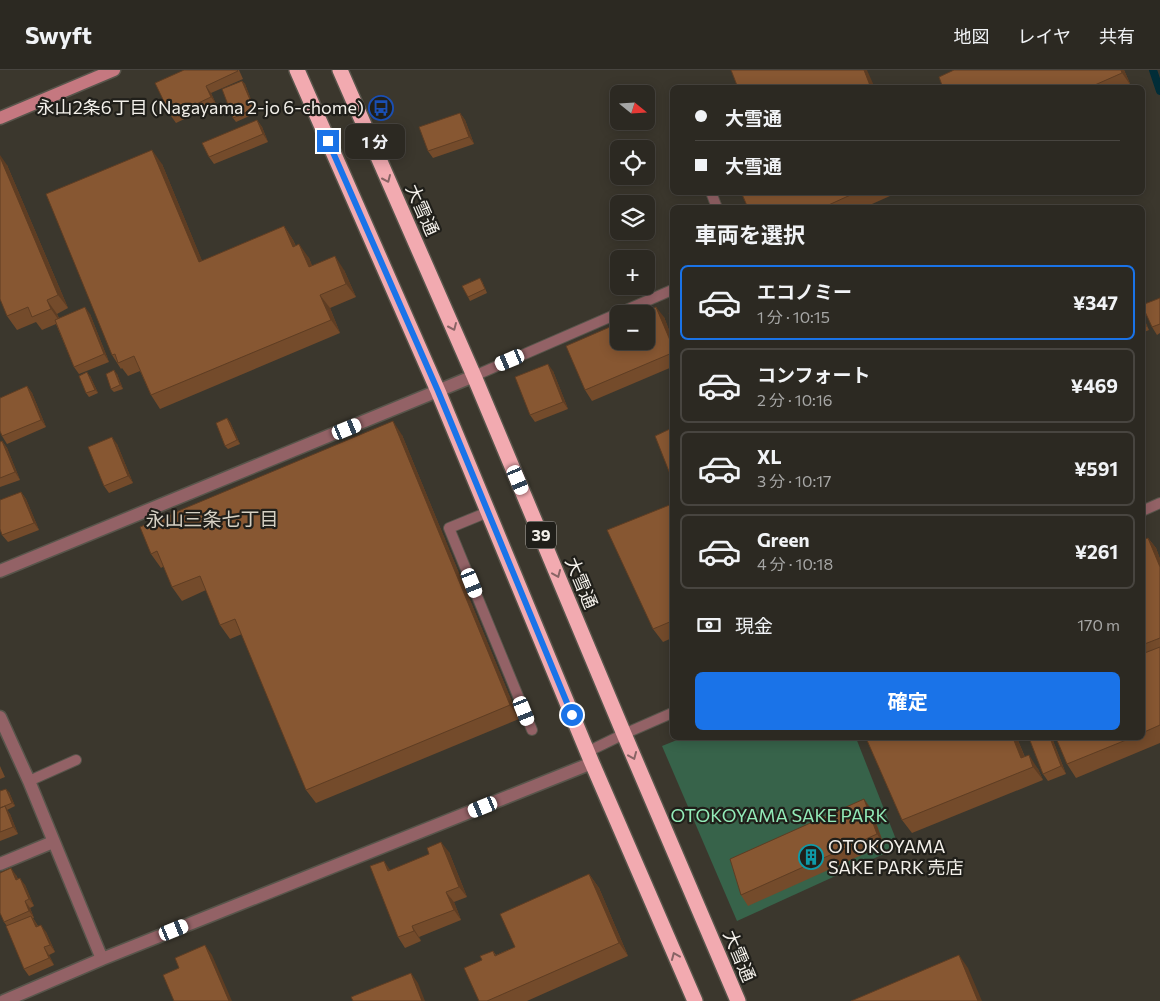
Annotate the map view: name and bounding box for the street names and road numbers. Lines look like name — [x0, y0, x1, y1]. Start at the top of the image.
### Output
street label: 大雪通 — [402, 180, 444, 239]
road number: 39 — [526, 522, 556, 548]
street label: 大雪通 — [561, 553, 603, 612]
street label: 大雪通 — [719, 926, 761, 985]

